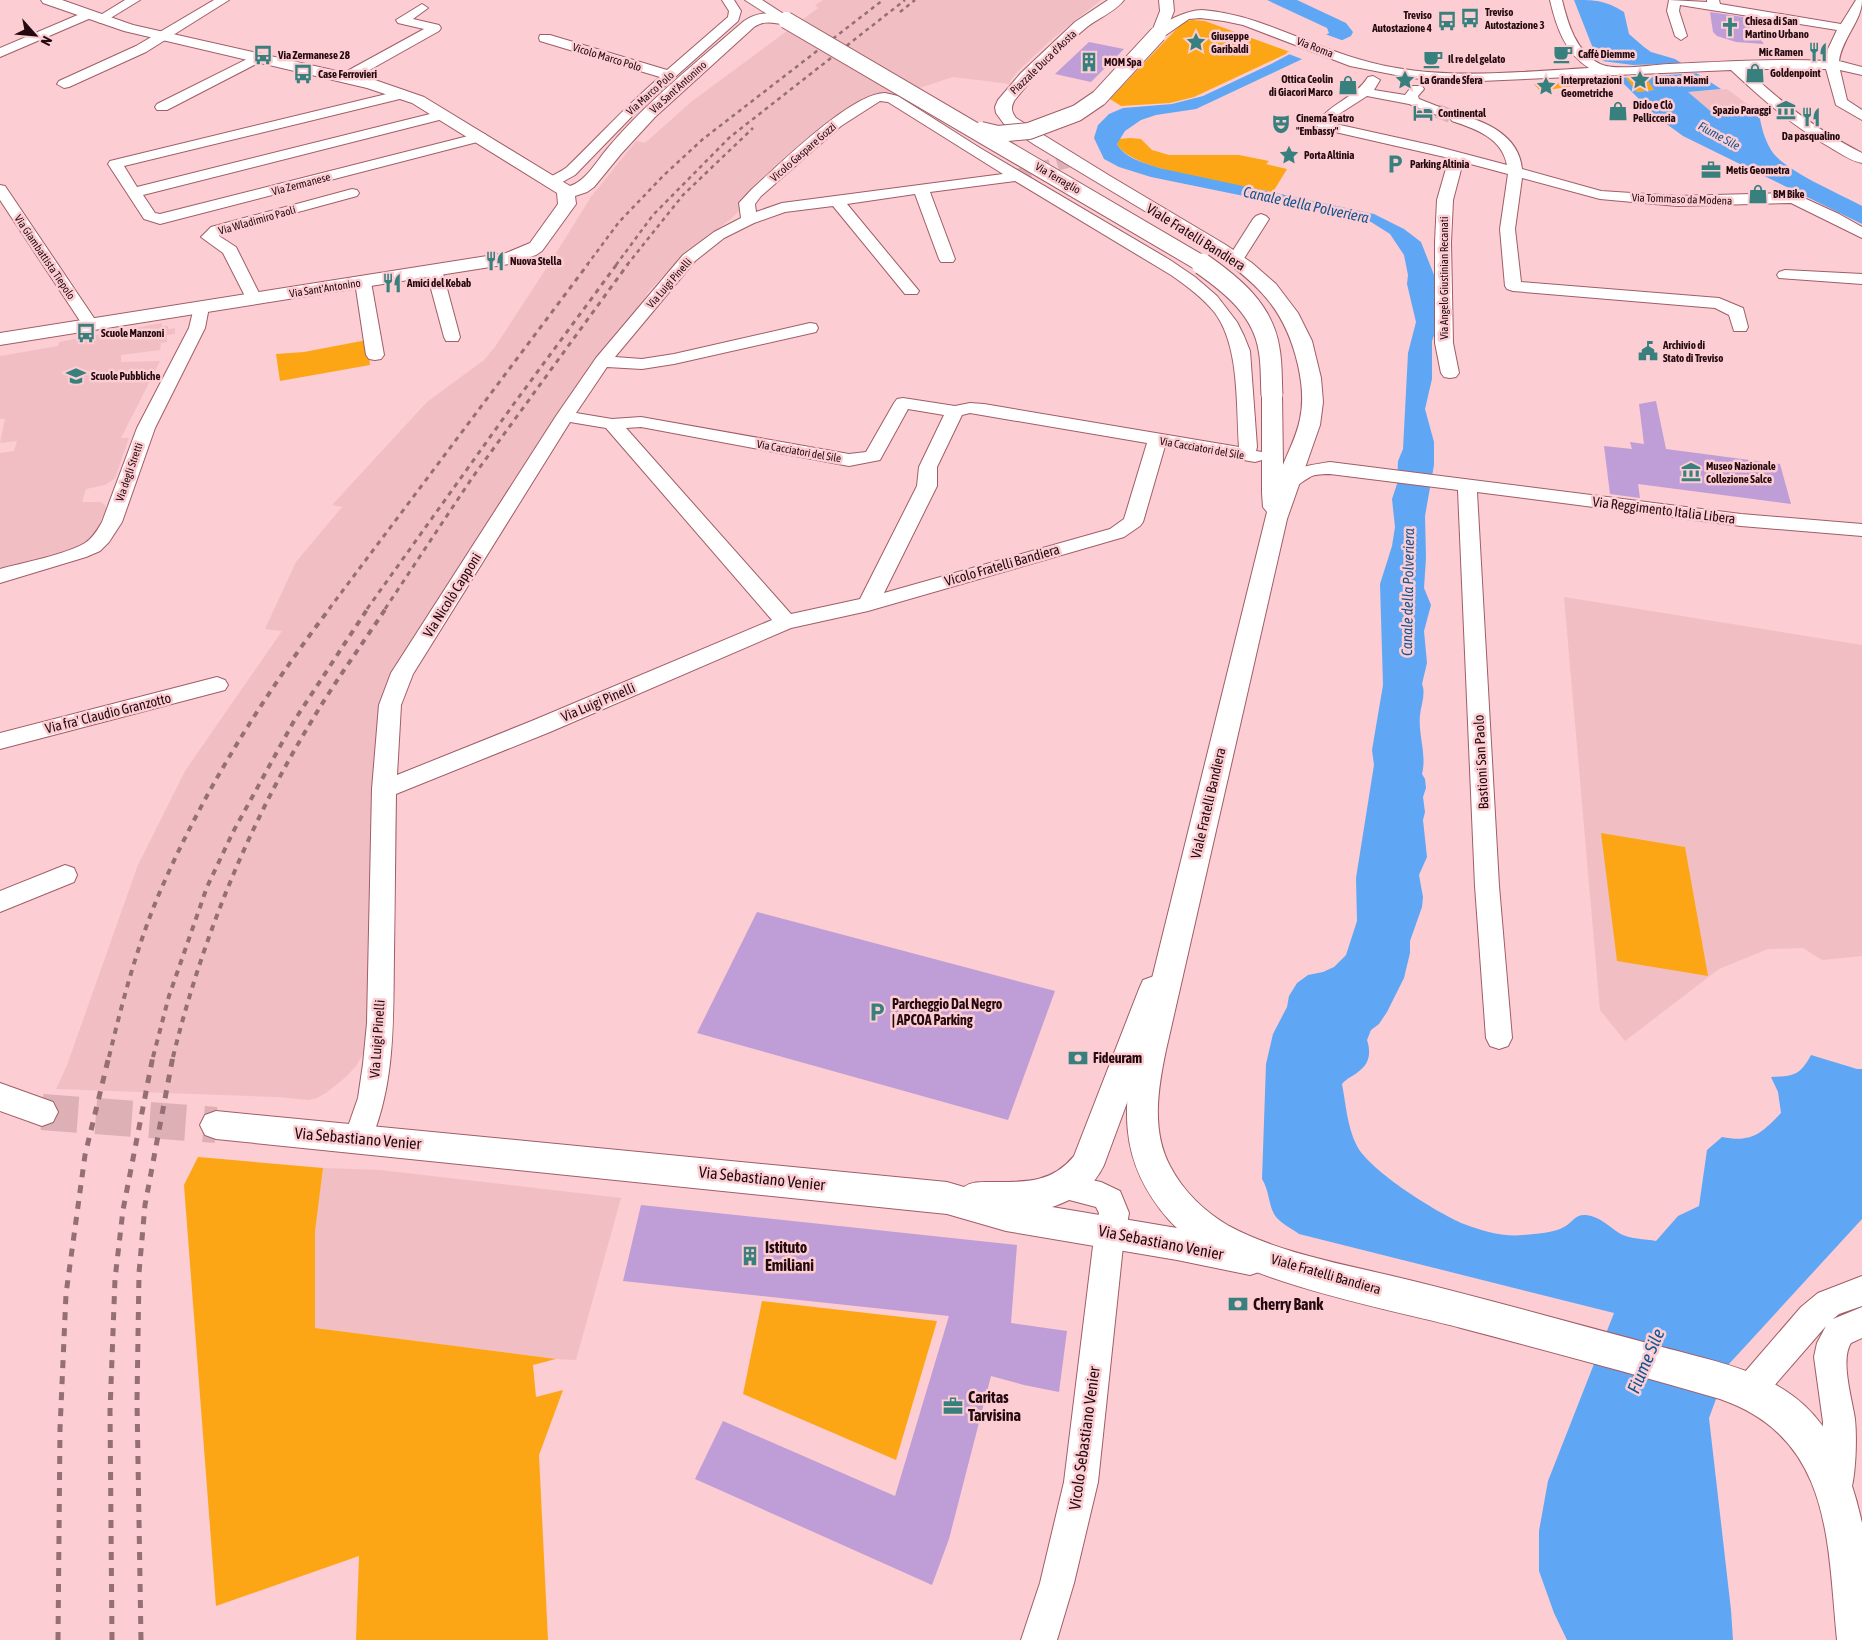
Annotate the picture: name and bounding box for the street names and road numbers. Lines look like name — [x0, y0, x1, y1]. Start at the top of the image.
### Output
street label: Piazzale Duca d'Aosta — [1008, 27, 1078, 97]
street label: Via Roma — [1295, 35, 1335, 59]
street label: Vicolo Marco Polo — [571, 41, 643, 73]
street label: Via Sant'Antonino — [647, 58, 709, 116]
street label: Via Marco Polo — [624, 69, 676, 117]
street label: Vicolo Gaspare Gozzi — [768, 120, 838, 184]
street label: Via Terraglio — [1033, 160, 1083, 196]
street label: Via Zermanese — [270, 170, 332, 198]
street label: Via Tommaso da Modena — [1632, 191, 1732, 207]
street label: Viale Fratelli Bandiera — [1144, 200, 1248, 274]
street label: Via Wladimiro Paoli — [217, 203, 297, 237]
street label: Via Giambattista Tiepolo — [12, 212, 78, 302]
street label: Via Angelo Giustinian Recanati — [1438, 216, 1450, 340]
street label: Via Luigi Pinelli — [644, 256, 694, 310]
street label: Via Sant'Antonino — [289, 276, 361, 300]
street label: Via Cacciatori del Sile — [1159, 435, 1245, 461]
street label: Via Cacciatori del Sile — [756, 438, 842, 464]
street label: Via degli Stretti — [113, 441, 145, 503]
street label: Via Reggimento Italia Libera — [1592, 493, 1736, 527]
street label: Vicolo Fratelli Bandiera — [943, 541, 1061, 589]
street label: Via Nicolò Capponi — [420, 550, 484, 640]
street label: Via Luigi Pinelli — [559, 679, 637, 725]
street label: Via fra' Claudio Granzotto — [43, 690, 173, 736]
street label: Bastioni San Paolo — [1471, 714, 1491, 810]
street label: Viale Fratelli Bandiera — [1187, 746, 1229, 860]
street label: Via Luigi Pinelli — [366, 999, 388, 1079]
street label: Via Sebastiano Venier — [294, 1123, 422, 1153]
street label: Via Sebastiano Venier — [698, 1162, 826, 1194]
street label: Via Sebastiano Venier — [1097, 1221, 1225, 1263]
street label: Viale Fratelli Bandiera — [1269, 1251, 1383, 1297]
street label: Vicolo Sebastiano Venier — [1065, 1365, 1103, 1511]

